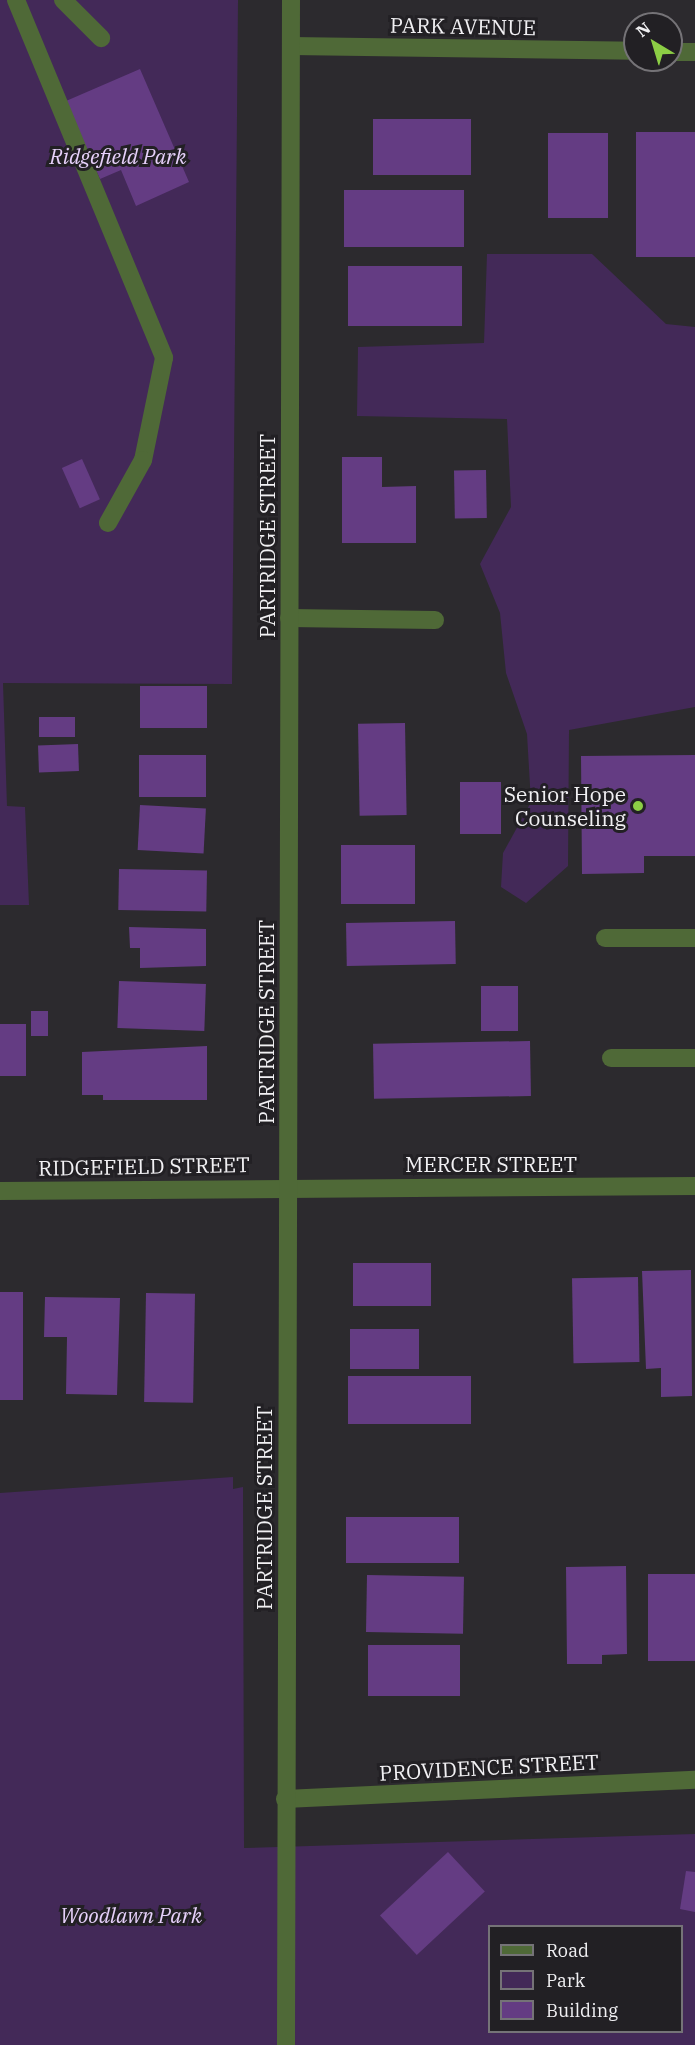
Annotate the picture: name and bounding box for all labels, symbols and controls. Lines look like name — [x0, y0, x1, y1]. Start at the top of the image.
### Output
street label: PARK AVENUE — [390, 12, 536, 40]
north arrow — [623, 12, 683, 72]
text: N — [632, 18, 654, 41]
park label: Ridgefield Park — [50, 143, 186, 169]
street label: PARTRIDGE STREET — [254, 434, 280, 638]
place label: Senior Hope Counseling — [504, 781, 626, 831]
marker: Senior Hope Counseling — [631, 799, 645, 813]
street label: PARTRIDGE STREET — [253, 920, 279, 1124]
street label: MERCER STREET — [405, 1151, 577, 1177]
street label: RIDGEFIELD STREET — [38, 1152, 250, 1180]
street label: PARTRIDGE STREET — [251, 1406, 277, 1610]
street label: PROVIDENCE STREET — [379, 1749, 599, 1785]
park label: Woodlawn Park — [60, 1902, 202, 1928]
legend — [488, 1925, 683, 2033]
text: Road — [546, 1939, 589, 1962]
text: Park — [546, 1969, 585, 1992]
text: Building — [546, 1999, 618, 2022]

